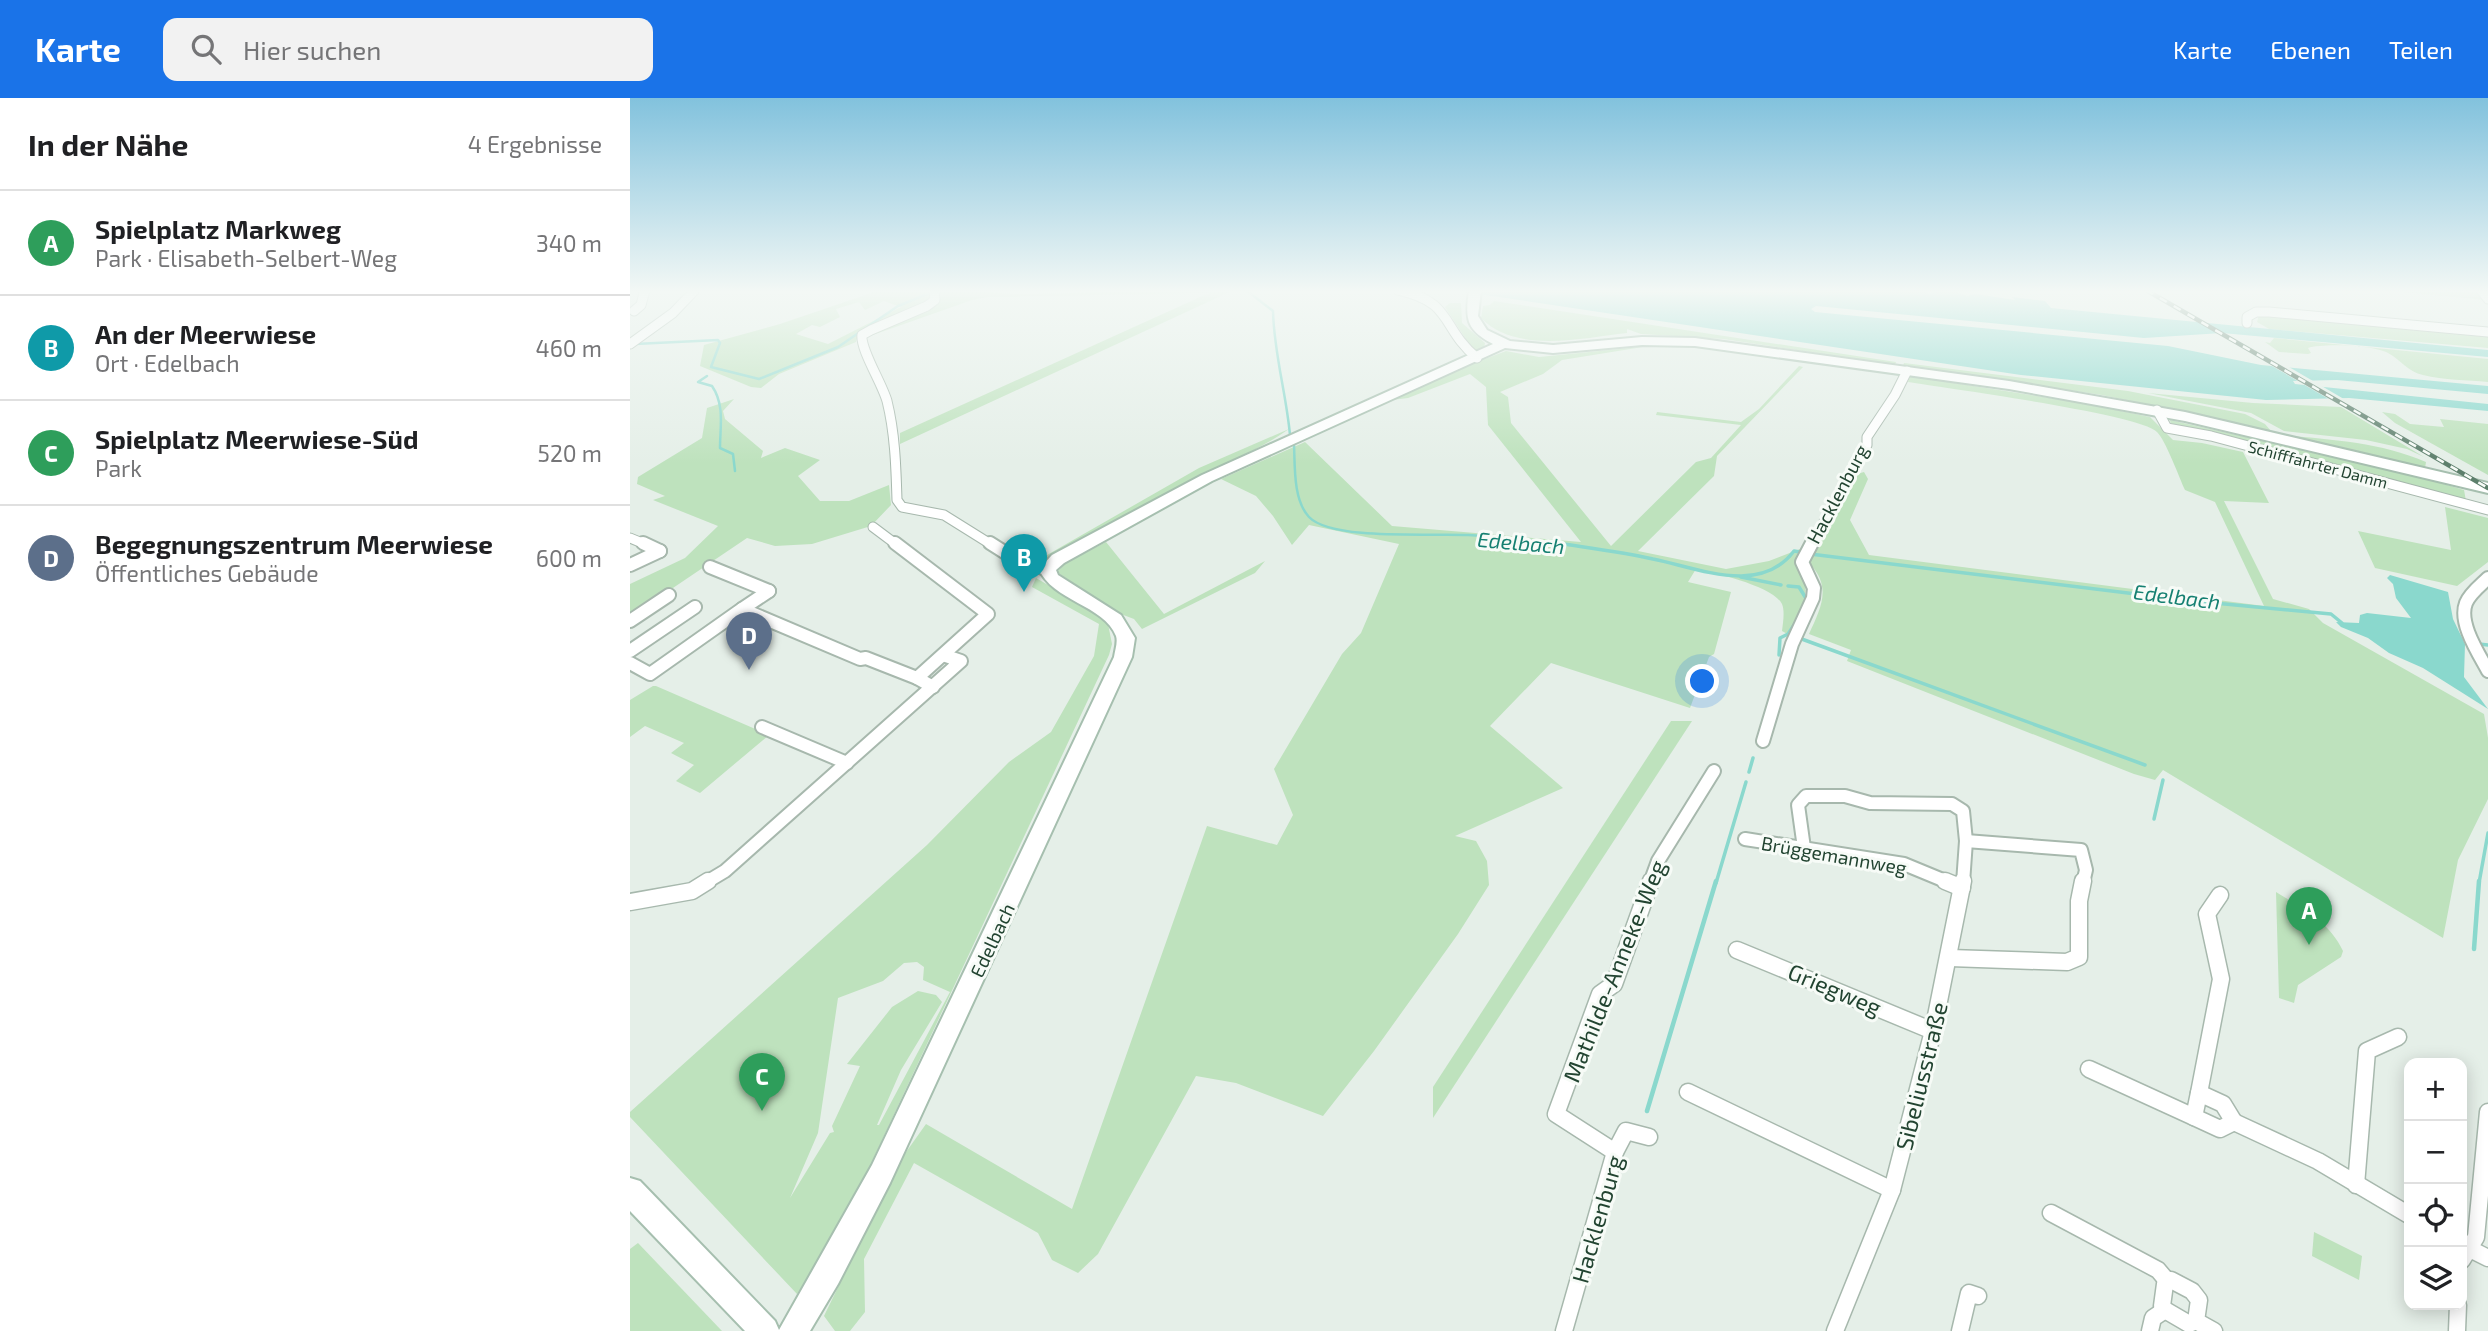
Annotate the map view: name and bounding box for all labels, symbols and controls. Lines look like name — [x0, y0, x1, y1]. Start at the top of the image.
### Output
search box — [163, 18, 653, 81]
text: Karte — [35, 29, 121, 69]
icon: search — [187, 30, 225, 68]
text: Hier suchen — [243, 34, 381, 65]
text: Karte — [2173, 35, 2232, 64]
text: Ebenen — [2270, 35, 2351, 64]
text: Teilen — [2389, 35, 2453, 64]
text: In der Nähe — [28, 126, 189, 162]
text: 4 Ergebnisse — [468, 130, 602, 158]
text: Spielplatz Markweg — [95, 213, 341, 244]
text: A — [43, 229, 59, 257]
text: 340 m — [536, 229, 602, 257]
text: Park · Elisabeth-Selbert-Weg — [95, 244, 397, 272]
text: An der Meerwiese — [95, 318, 316, 349]
text: B — [44, 334, 58, 362]
text: 460 m — [536, 334, 602, 362]
text: Ort · Edelbach — [95, 349, 240, 377]
text: Spielplatz Meerwiese-Süd — [95, 423, 419, 454]
street label: Schifffahrter Damm — [2246, 436, 2390, 492]
text: C — [44, 439, 58, 467]
text: 520 m — [538, 439, 602, 467]
street label: Hacklenburg — [1801, 440, 1873, 547]
text: Park — [95, 454, 142, 482]
water label: Edelbach — [1476, 526, 1566, 558]
text: Begegnungszentrum Meerwiese — [95, 528, 493, 559]
pin: B — [1001, 534, 1047, 592]
text: D — [43, 544, 59, 572]
text: 600 m — [536, 544, 602, 572]
text: Öffentliches Gebäude — [95, 559, 319, 587]
water label: Edelbach — [2132, 578, 2222, 614]
pin: D — [726, 612, 772, 670]
your location — [1685, 664, 1719, 698]
street label: Brüggemannweg — [1760, 831, 1909, 879]
street label: Mathilde-Anneke-Weg — [1557, 856, 1671, 1086]
pin: A — [2286, 887, 2332, 945]
street label: Edelbach — [965, 899, 1019, 981]
street label: Griegweg — [1784, 957, 1886, 1021]
street label: Sibeliusstraße — [1889, 999, 1953, 1153]
pin: C — [739, 1053, 785, 1111]
map controls — [2404, 1058, 2467, 1310]
button: + — [2404, 1058, 2467, 1121]
button: − — [2404, 1121, 2467, 1184]
street label: Hacklenburg — [1565, 1152, 1629, 1286]
button: locate — [2404, 1184, 2467, 1247]
button: layers — [2404, 1247, 2467, 1310]

